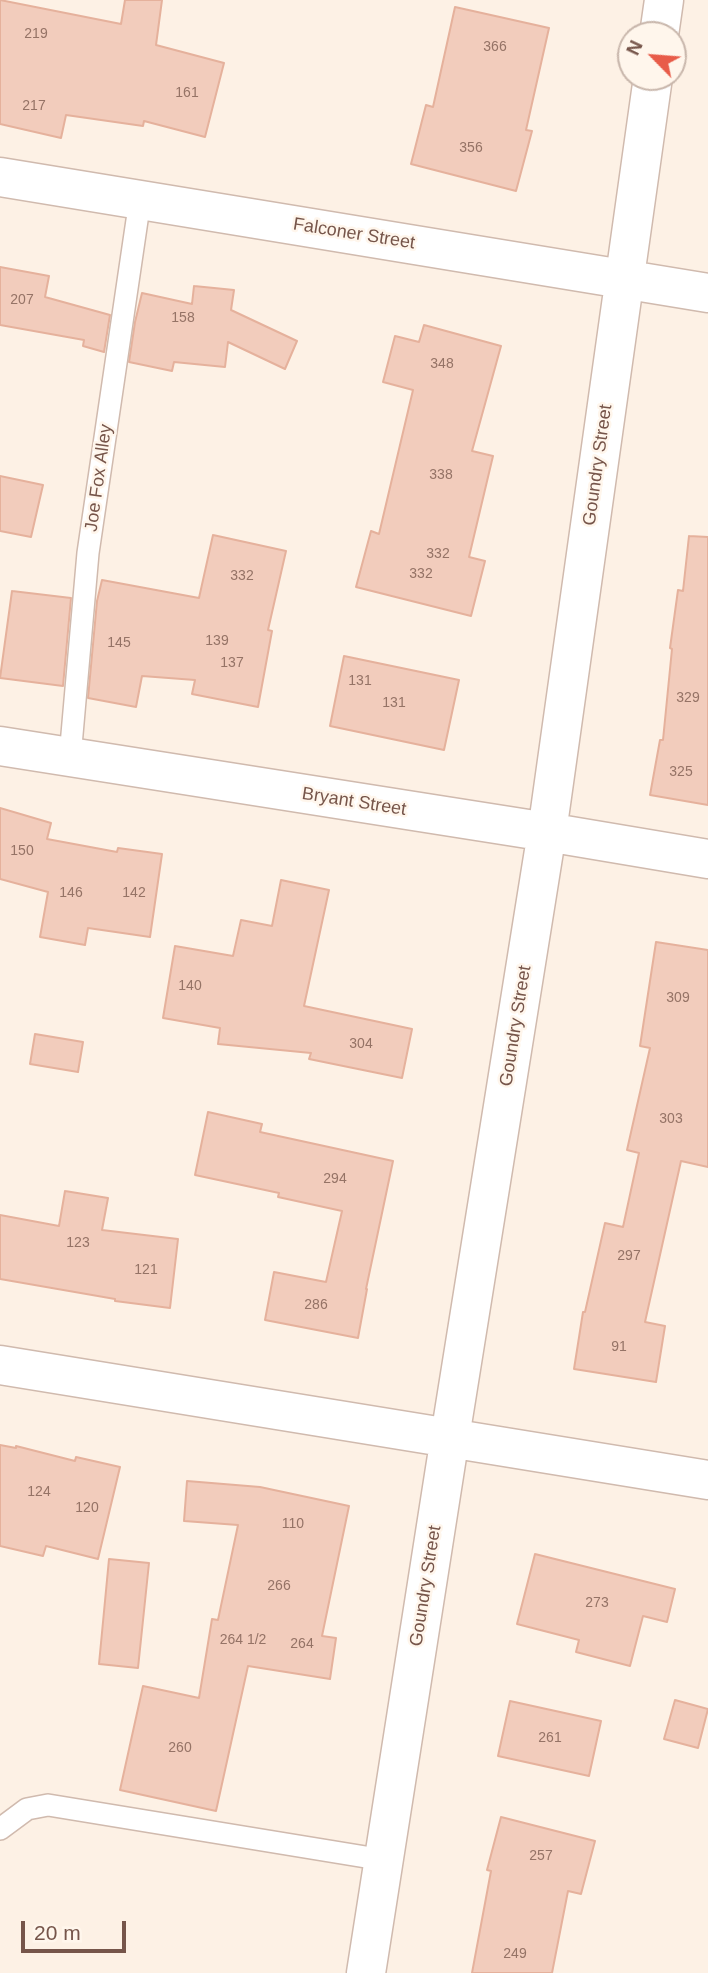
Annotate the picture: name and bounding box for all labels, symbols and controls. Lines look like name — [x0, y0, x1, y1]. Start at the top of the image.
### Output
north arrow — [617, 21, 687, 91]
house number: 219 — [24, 26, 48, 42]
text: N — [622, 37, 647, 58]
house number: 366 — [483, 39, 507, 55]
house number: 161 — [175, 85, 199, 101]
house number: 217 — [22, 98, 46, 114]
house number: 356 — [459, 140, 483, 156]
street label: Falconer Street — [292, 214, 416, 254]
house number: 207 — [10, 292, 34, 308]
house number: 158 — [171, 310, 195, 326]
house number: 348 — [430, 356, 454, 372]
street label: Goundry Street — [579, 403, 617, 527]
street label: Joe Fox Alley — [81, 423, 117, 533]
house number: 338 — [429, 467, 453, 483]
house number: 332 — [426, 546, 450, 562]
house number: 332 — [409, 566, 433, 582]
house number: 332 — [230, 568, 254, 584]
house number: 139 — [205, 633, 229, 649]
house number: 145 — [107, 635, 131, 651]
house number: 137 — [220, 655, 244, 671]
house number: 131 — [348, 673, 372, 689]
house number: 329 — [676, 690, 700, 706]
house number: 131 — [382, 695, 406, 711]
house number: 325 — [669, 764, 693, 780]
street label: Bryant Street — [300, 783, 408, 821]
house number: 150 — [10, 843, 34, 859]
house number: 146 — [59, 885, 83, 901]
house number: 142 — [122, 885, 146, 901]
street label: Goundry Street — [496, 964, 536, 1088]
house number: 140 — [178, 978, 202, 994]
house number: 309 — [666, 990, 690, 1006]
house number: 304 — [349, 1036, 373, 1052]
house number: 303 — [659, 1111, 683, 1127]
house number: 294 — [323, 1171, 347, 1187]
house number: 123 — [66, 1235, 90, 1251]
house number: 297 — [617, 1248, 641, 1264]
house number: 121 — [134, 1262, 158, 1278]
house number: 286 — [304, 1297, 328, 1313]
house number: 91 — [611, 1339, 627, 1355]
house number: 124 — [27, 1484, 51, 1500]
house number: 120 — [75, 1500, 99, 1516]
house number: 110 — [282, 1516, 304, 1532]
street label: Goundry Street — [406, 1524, 446, 1648]
house number: 266 — [267, 1578, 291, 1594]
house number: 273 — [585, 1595, 609, 1611]
house number: 264 1/2 — [220, 1632, 266, 1648]
house number: 264 — [290, 1636, 314, 1652]
house number: 261 — [538, 1730, 562, 1746]
house number: 260 — [168, 1740, 192, 1756]
house number: 257 — [529, 1848, 553, 1864]
scale bar — [24, 1906, 130, 1950]
text: 20 m — [34, 1921, 81, 1944]
house number: 249 — [503, 1946, 527, 1962]

